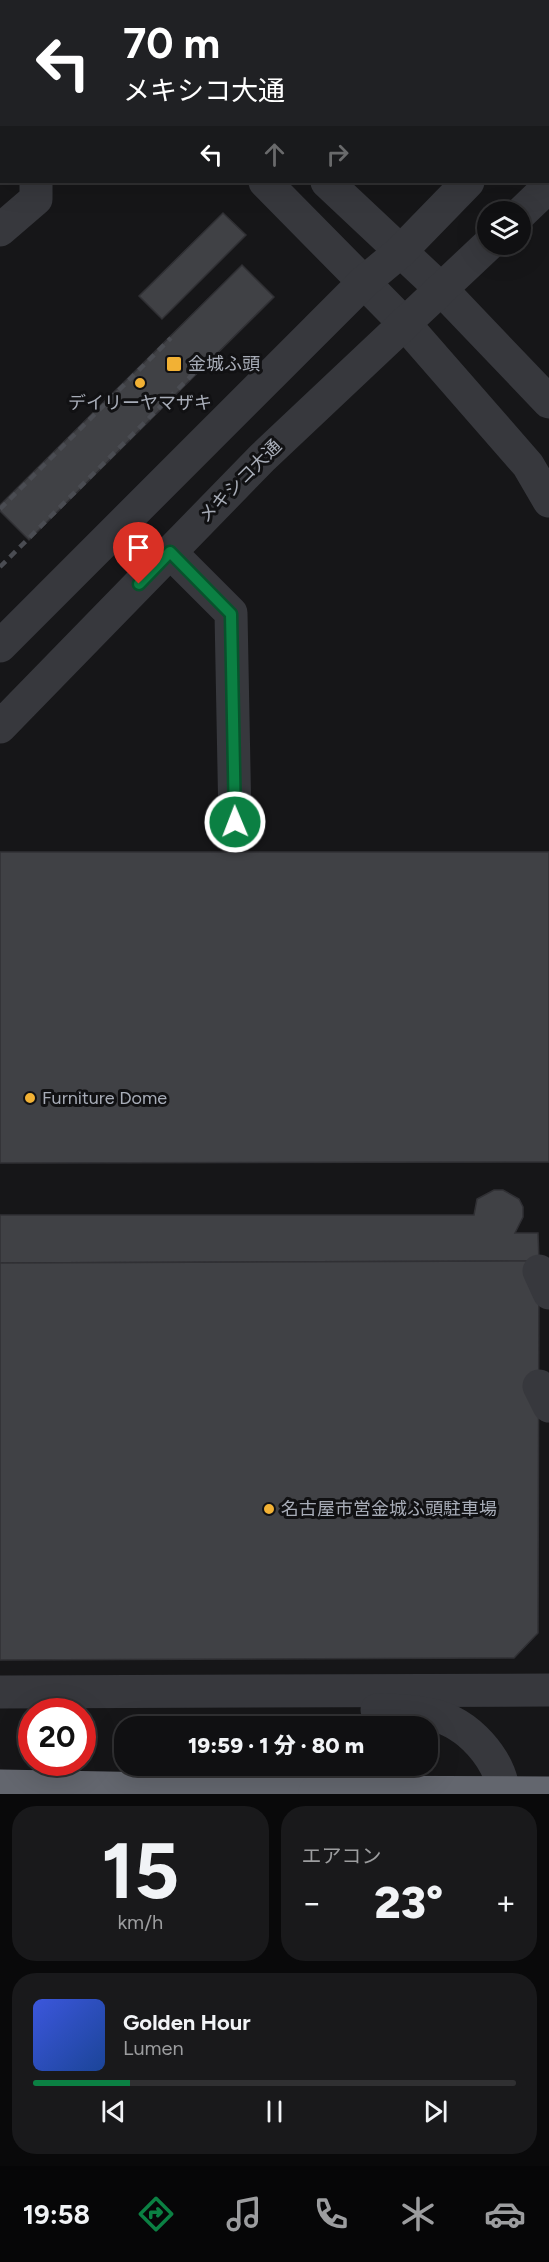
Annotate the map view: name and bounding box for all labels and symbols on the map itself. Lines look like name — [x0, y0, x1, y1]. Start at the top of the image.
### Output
place label: 金城ふ頭 — [188, 353, 260, 375]
marker: 金城ふ頭 — [165, 355, 183, 373]
marker: デイリーヤマザキ — [133, 376, 147, 390]
place label: デイリーヤマザキ — [68, 392, 212, 414]
street label: メキシコ大通 — [194, 435, 286, 527]
pin — [113, 522, 164, 584]
position arrow — [203, 790, 267, 854]
place label: Furniture Dome — [42, 1087, 167, 1109]
marker: Furniture Dome — [23, 1091, 37, 1105]
place label: 名古屋市営金城ふ頭駐車場 — [281, 1498, 497, 1520]
marker: 名古屋市営金城ふ頭駐車場 — [262, 1502, 276, 1516]
speed limit sign: 20 — [18, 1698, 96, 1776]

